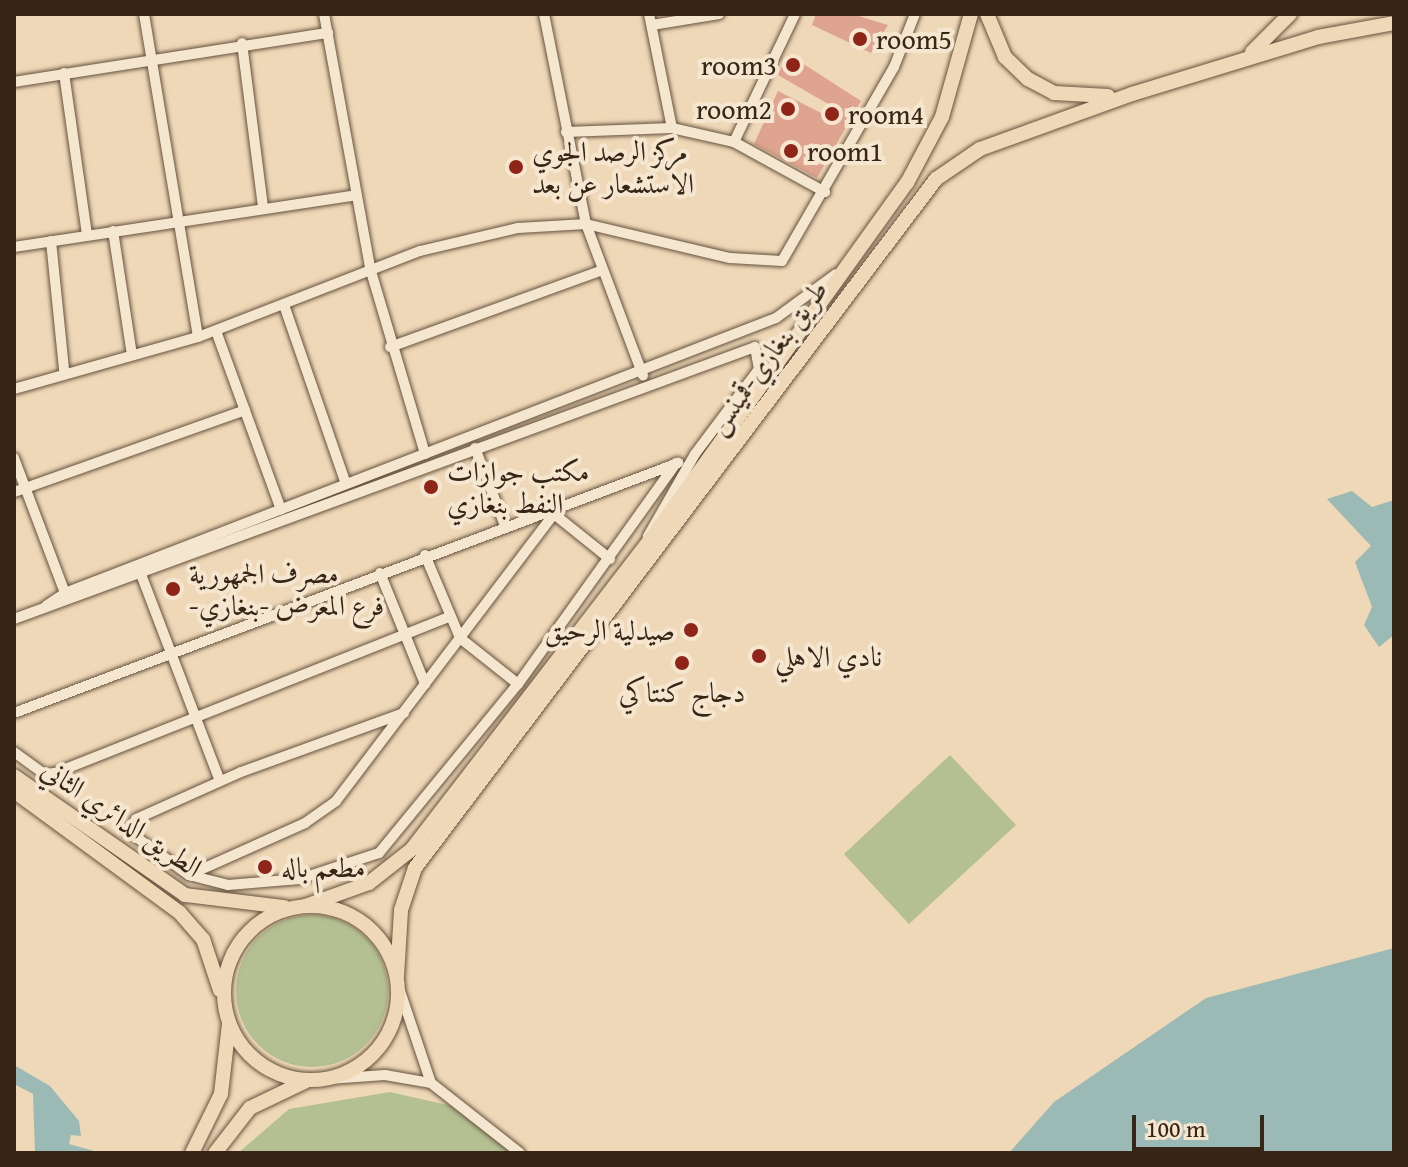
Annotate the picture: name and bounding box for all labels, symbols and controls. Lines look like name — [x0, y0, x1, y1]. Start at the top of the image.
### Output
place label: room5 — [876, 22, 952, 56]
marker: room5 — [851, 30, 869, 48]
place label: room3 — [701, 48, 777, 82]
marker: room3 — [784, 56, 802, 74]
place label: room2 — [696, 92, 772, 126]
place label: room4 — [848, 97, 924, 131]
marker: room2 — [779, 100, 797, 118]
marker: room4 — [823, 105, 841, 123]
place label: مركز الرصد الجوي الاستشعار عن بعد — [532, 134, 694, 200]
place label: room1 — [807, 134, 883, 168]
marker: room1 — [782, 142, 800, 160]
marker: مركز الرصد الجوي الاستشعار عن بعد — [507, 158, 525, 176]
street label: طريق بنغازي-قمينس — [700, 273, 834, 441]
place label: مكتب جوازات النفط بنغازي — [447, 454, 589, 520]
marker: مكتب جوازات النفط بنغازي — [422, 478, 440, 496]
place label: مصرف الجمهورية -فرع المعرض -بنغازي — [189, 556, 384, 622]
marker: مصرف الجمهورية -فرع المعرض -بنغازي — [164, 580, 182, 598]
place label: صيدلية الرحيق — [544, 613, 675, 647]
marker: صيدلية الرحيق — [682, 621, 700, 639]
place label: نادي الاهلي — [775, 639, 882, 673]
marker: نادي الاهلي — [750, 647, 768, 665]
marker: دجاج كنتاكي — [673, 654, 691, 672]
place label: دجاج كنتاكي — [619, 675, 745, 709]
street label: الطريق الدائري الثاني — [35, 752, 209, 884]
place label: مطعم باله — [281, 850, 365, 884]
marker: مطعم باله — [256, 858, 274, 876]
scale bar — [1136, 1099, 1268, 1149]
text: 100 m — [1146, 1111, 1206, 1146]

